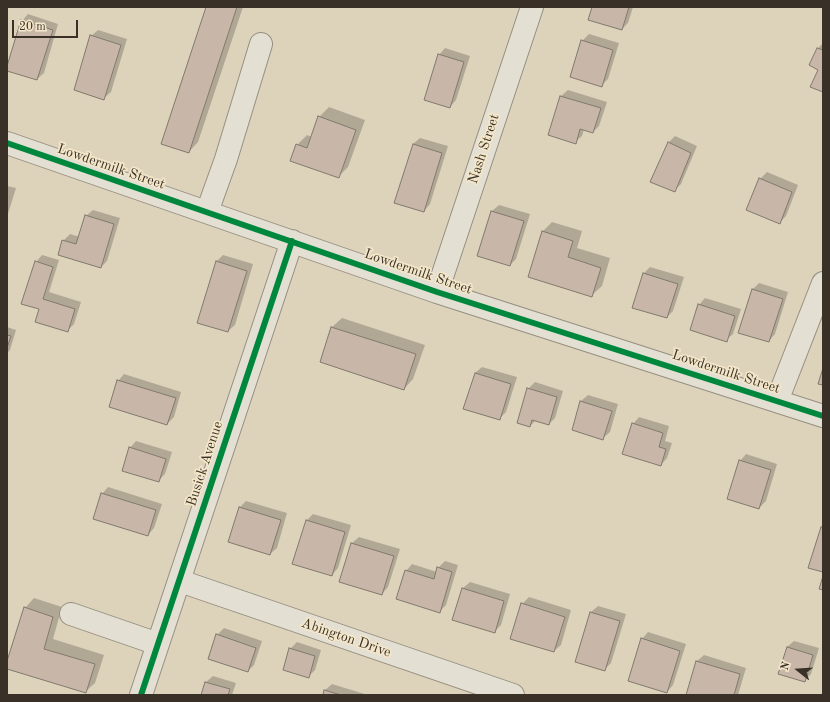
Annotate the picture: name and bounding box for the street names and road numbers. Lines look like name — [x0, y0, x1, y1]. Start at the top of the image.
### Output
street label: Nash Street — [465, 112, 503, 186]
street label: Lowdermilk Street — [55, 141, 167, 193]
street label: Lowdermilk Street — [362, 246, 474, 298]
street label: Lowdermilk Street — [670, 347, 782, 397]
street label: Busick Avenue — [183, 419, 227, 509]
street label: Abington Drive — [299, 615, 393, 661]

